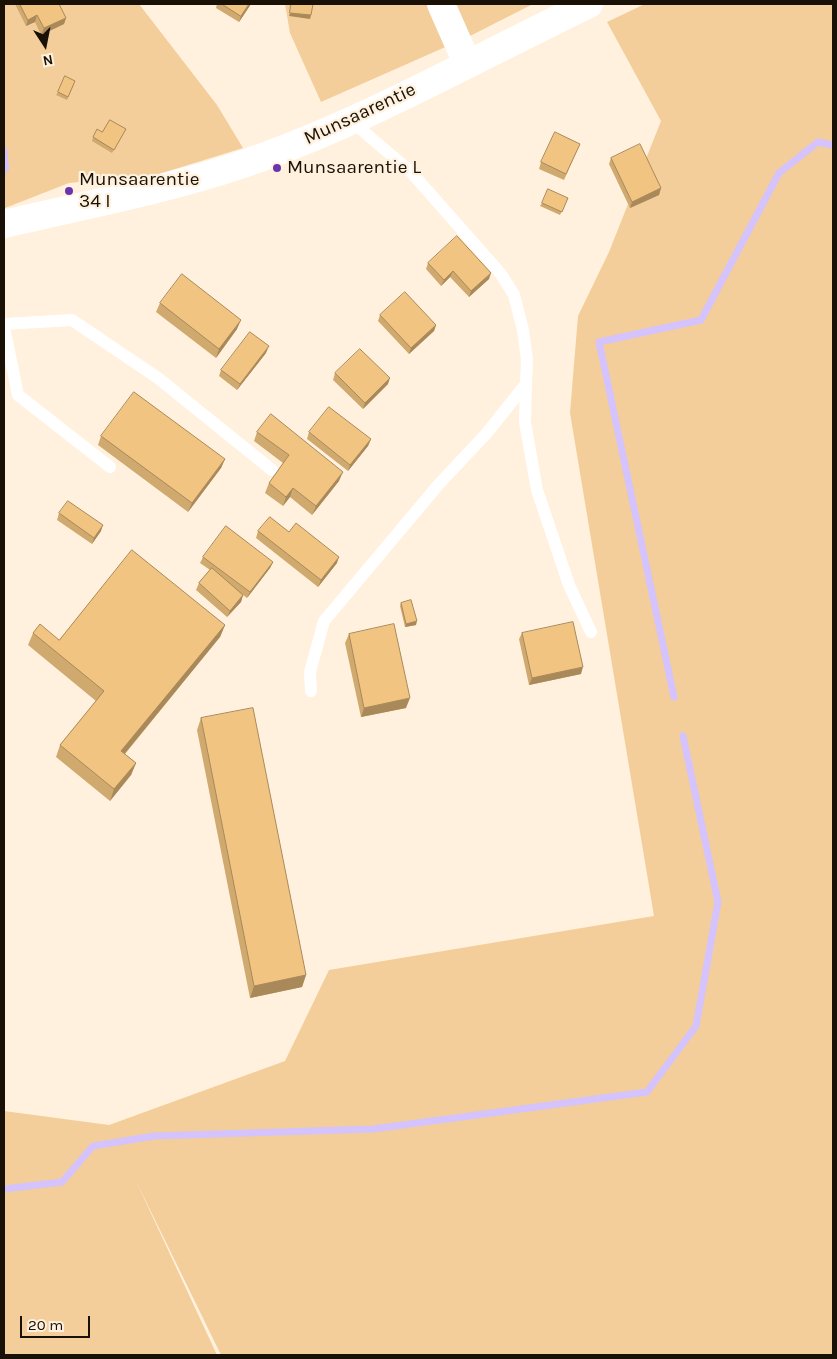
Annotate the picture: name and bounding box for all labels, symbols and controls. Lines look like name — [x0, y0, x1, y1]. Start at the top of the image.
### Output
north arrow — [20, 20, 70, 70]
text: N — [41, 51, 55, 70]
street label: Munsaarentie — [301, 78, 419, 150]
place label: Munsaarentie L — [287, 157, 421, 179]
marker: Munsaarentie L — [271, 162, 283, 174]
place label: Munsaarentie 34 I — [79, 169, 200, 213]
marker: Munsaarentie 34 I — [63, 185, 75, 197]
scale bar — [22, 1306, 92, 1338]
text: 20 m — [28, 1316, 63, 1334]

